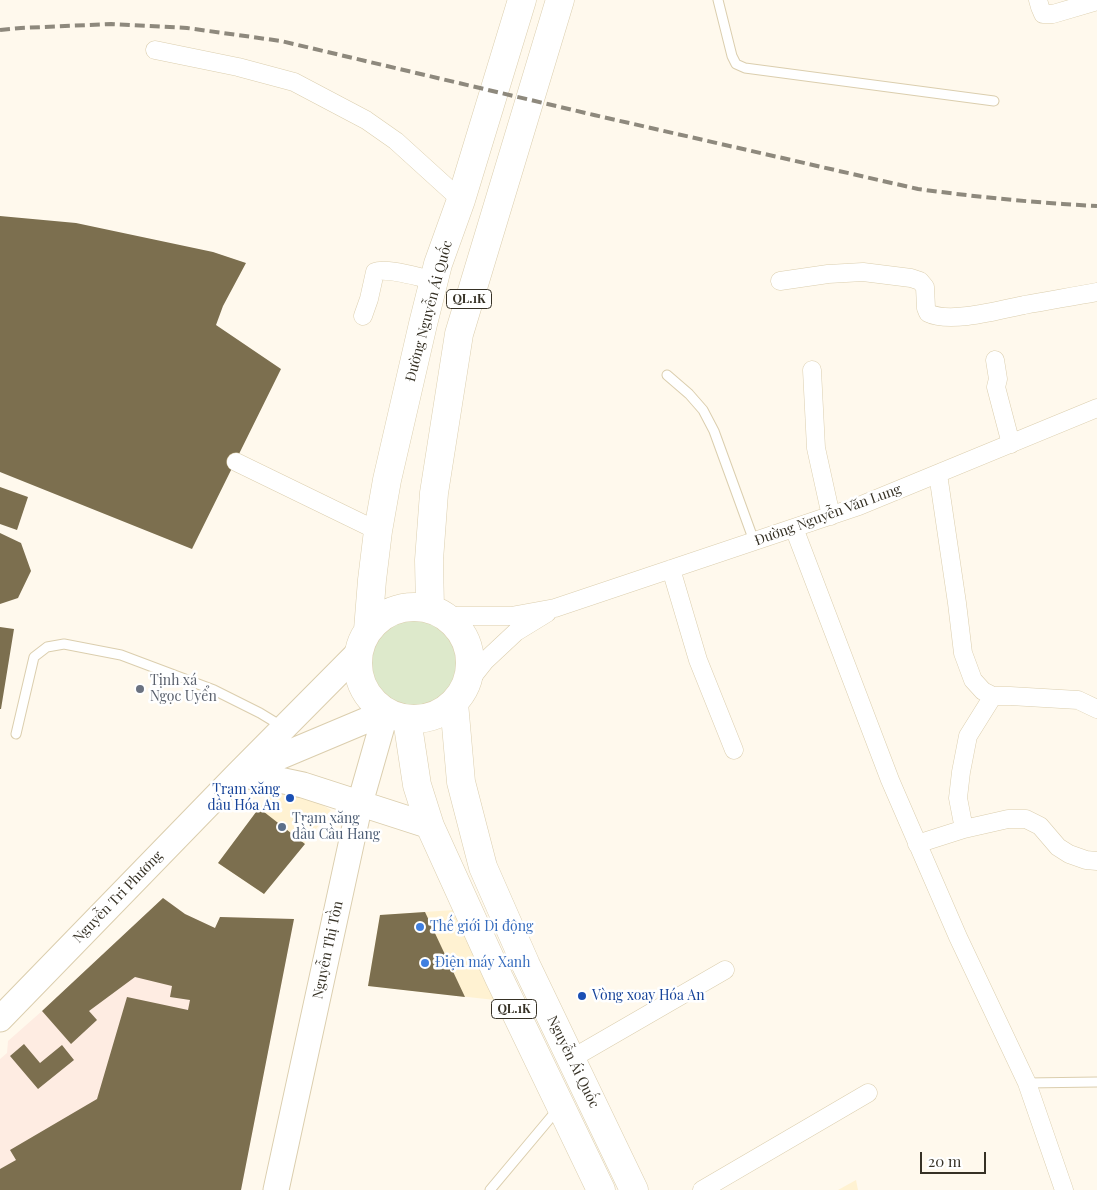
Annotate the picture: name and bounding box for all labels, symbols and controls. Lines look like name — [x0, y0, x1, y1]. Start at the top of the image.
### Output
street label: Đường Nguyễn Ái Quốc — [402, 239, 456, 383]
road number: QL.1K — [446, 290, 492, 308]
street label: Đường Nguyễn Văn Lung — [752, 481, 904, 549]
place label: Tịnh xá Ngọc Uyển — [150, 673, 217, 706]
marker: Tịnh xá Ngọc Uyển — [134, 683, 146, 695]
place label: Trạm xăng dầu Hóa An — [208, 782, 280, 814]
marker: Trạm xăng dầu Hóa An — [284, 792, 296, 804]
place label: Trạm xăng dầu Cầu Hang — [292, 811, 380, 844]
marker: Trạm xăng dầu Cầu Hang — [276, 821, 288, 833]
street label: Nguyễn Tri Phương — [70, 848, 166, 946]
street label: Nguyễn Thị Tồn — [309, 900, 347, 1000]
place label: Thế giới Di động — [430, 919, 533, 935]
marker: Thế giới Di động — [414, 921, 426, 933]
place label: Điện máy Xanh — [435, 955, 530, 971]
marker: Điện máy Xanh — [419, 957, 431, 969]
place label: Vòng xoay Hóa An — [592, 988, 705, 1004]
marker: Vòng xoay Hóa An — [576, 990, 588, 1002]
road number: QL.1K — [492, 1000, 536, 1019]
street label: Nguyễn Ái Quốc — [543, 1013, 603, 1111]
scale bar — [922, 1142, 988, 1174]
text: 20 m — [928, 1151, 961, 1171]

